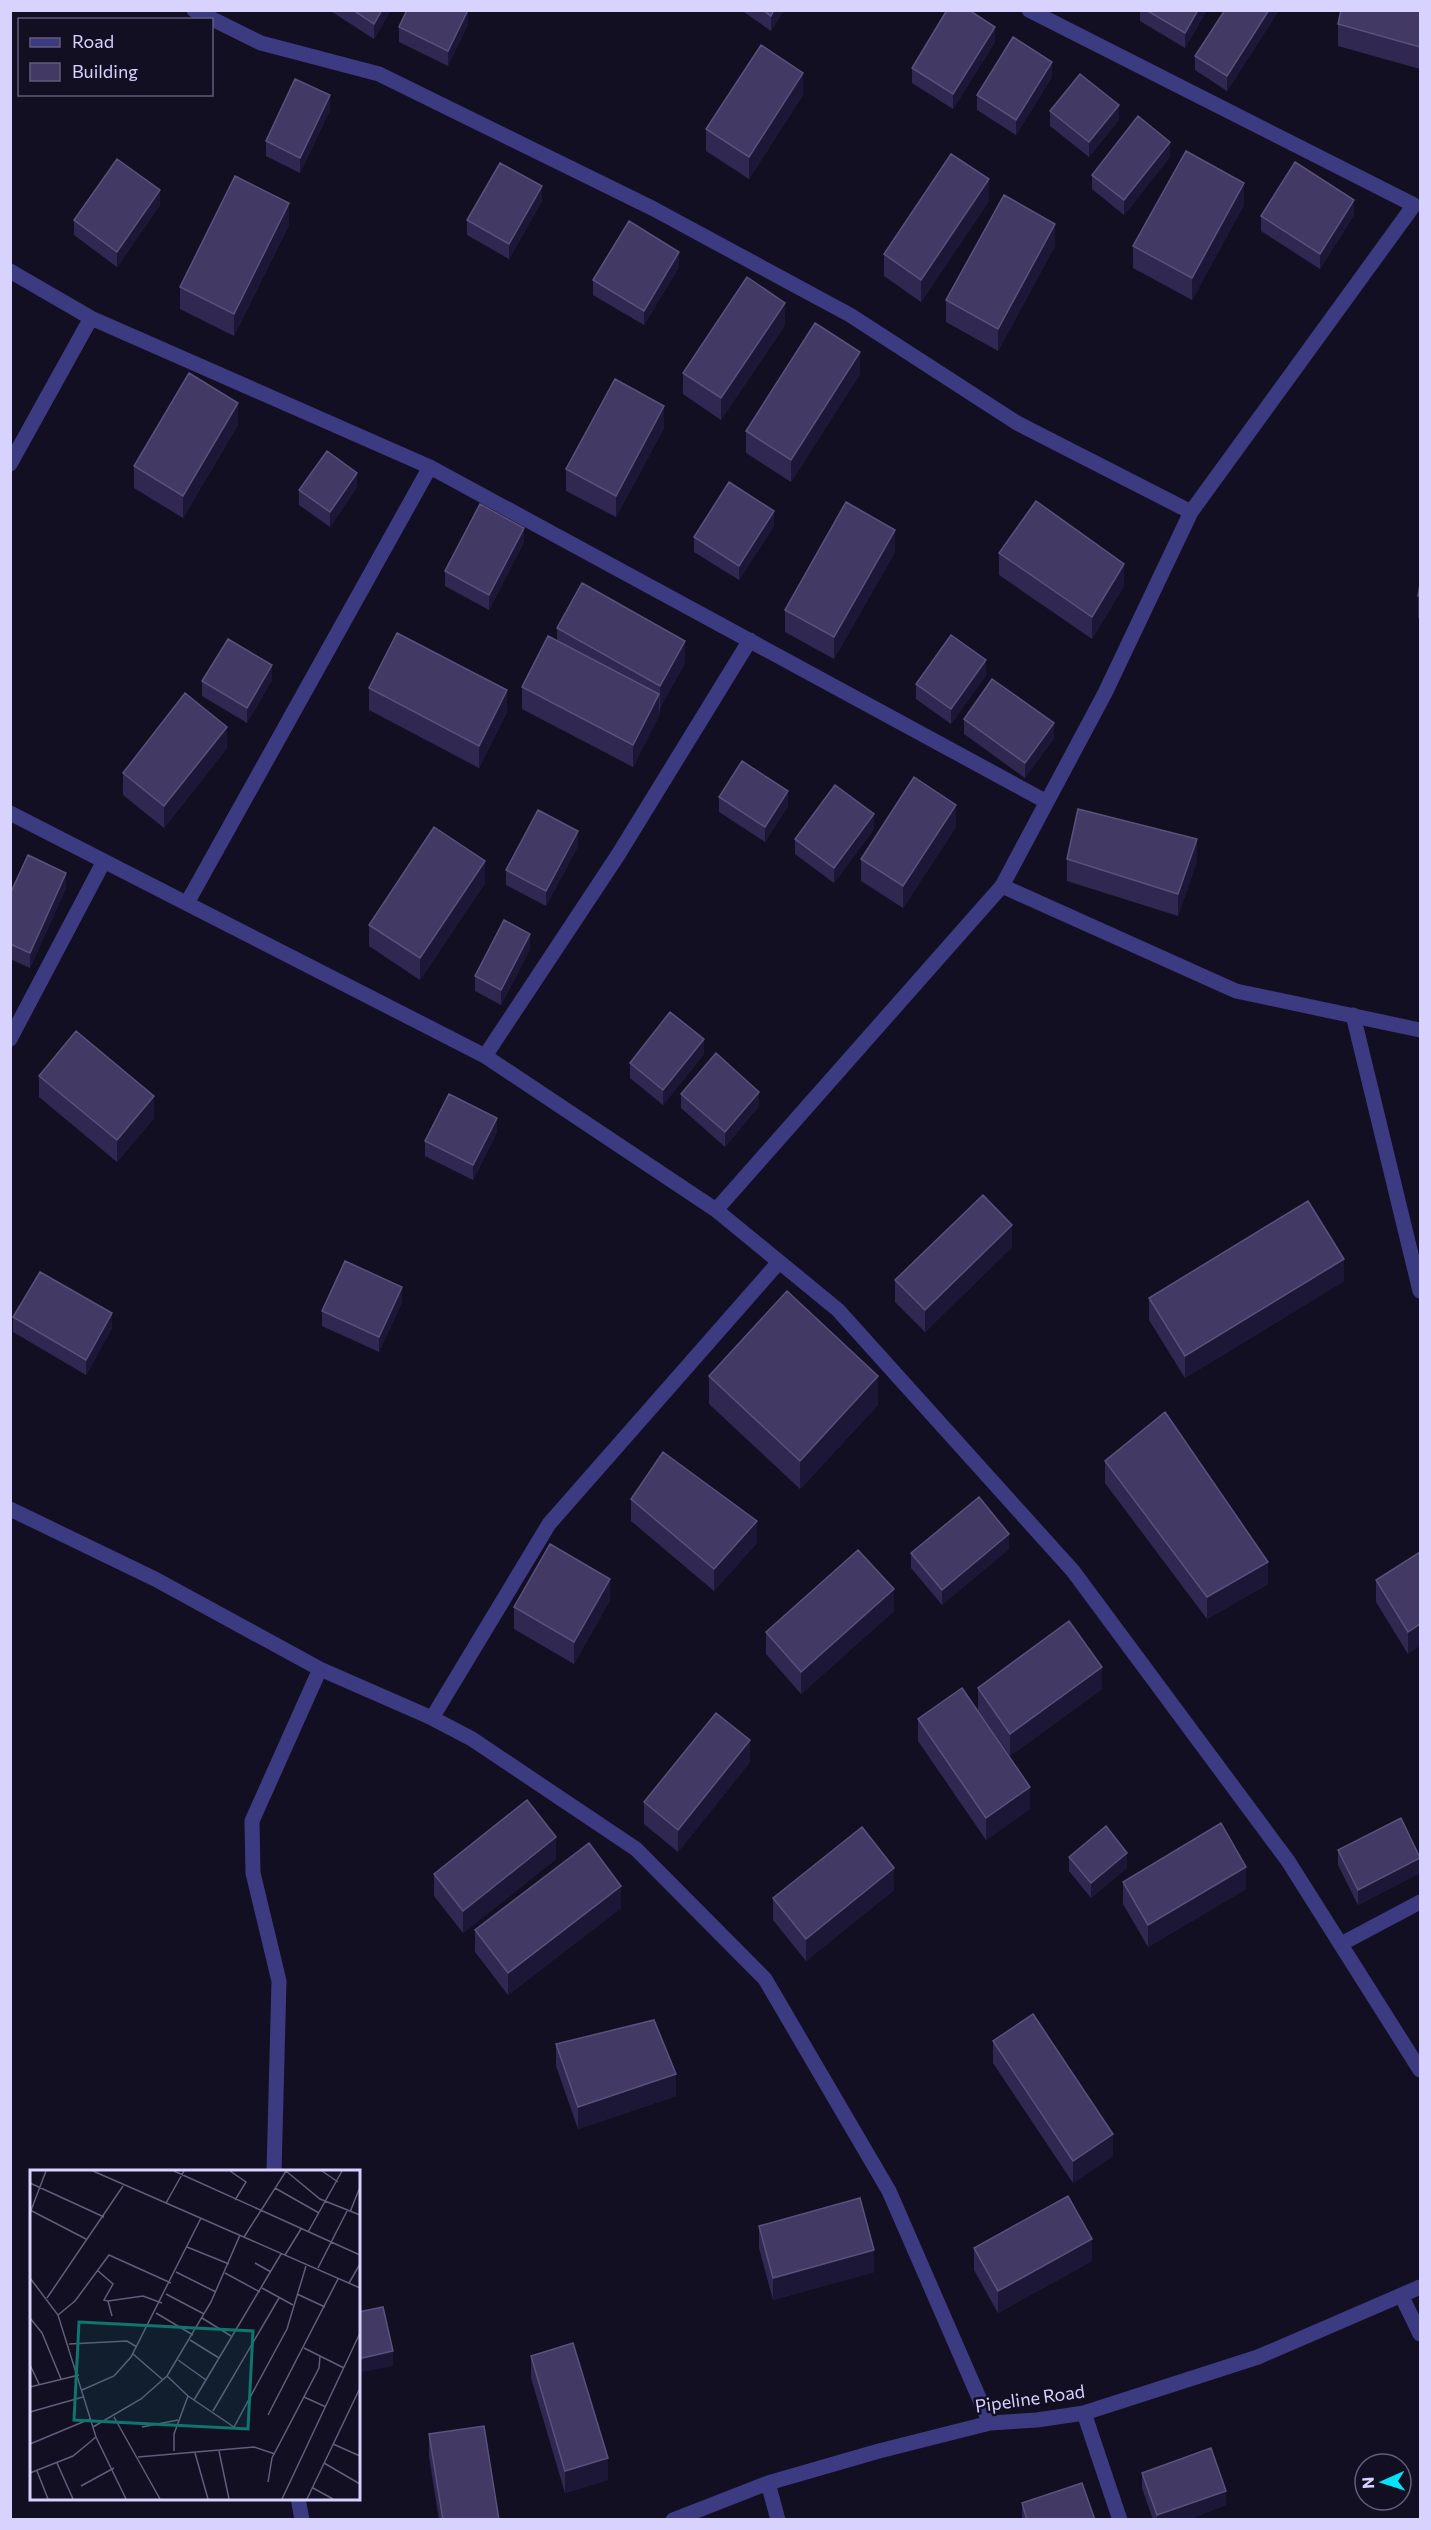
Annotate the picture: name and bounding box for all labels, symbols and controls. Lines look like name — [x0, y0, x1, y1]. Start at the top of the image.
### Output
legend — [18, 18, 213, 96]
text: Road — [72, 30, 114, 52]
text: Building — [72, 60, 138, 82]
inset map — [30, 2170, 360, 2500]
street label: Pipeline Road — [974, 2379, 1086, 2417]
north arrow — [1353, 2452, 1413, 2512]
text: N — [1358, 2476, 1377, 2489]

